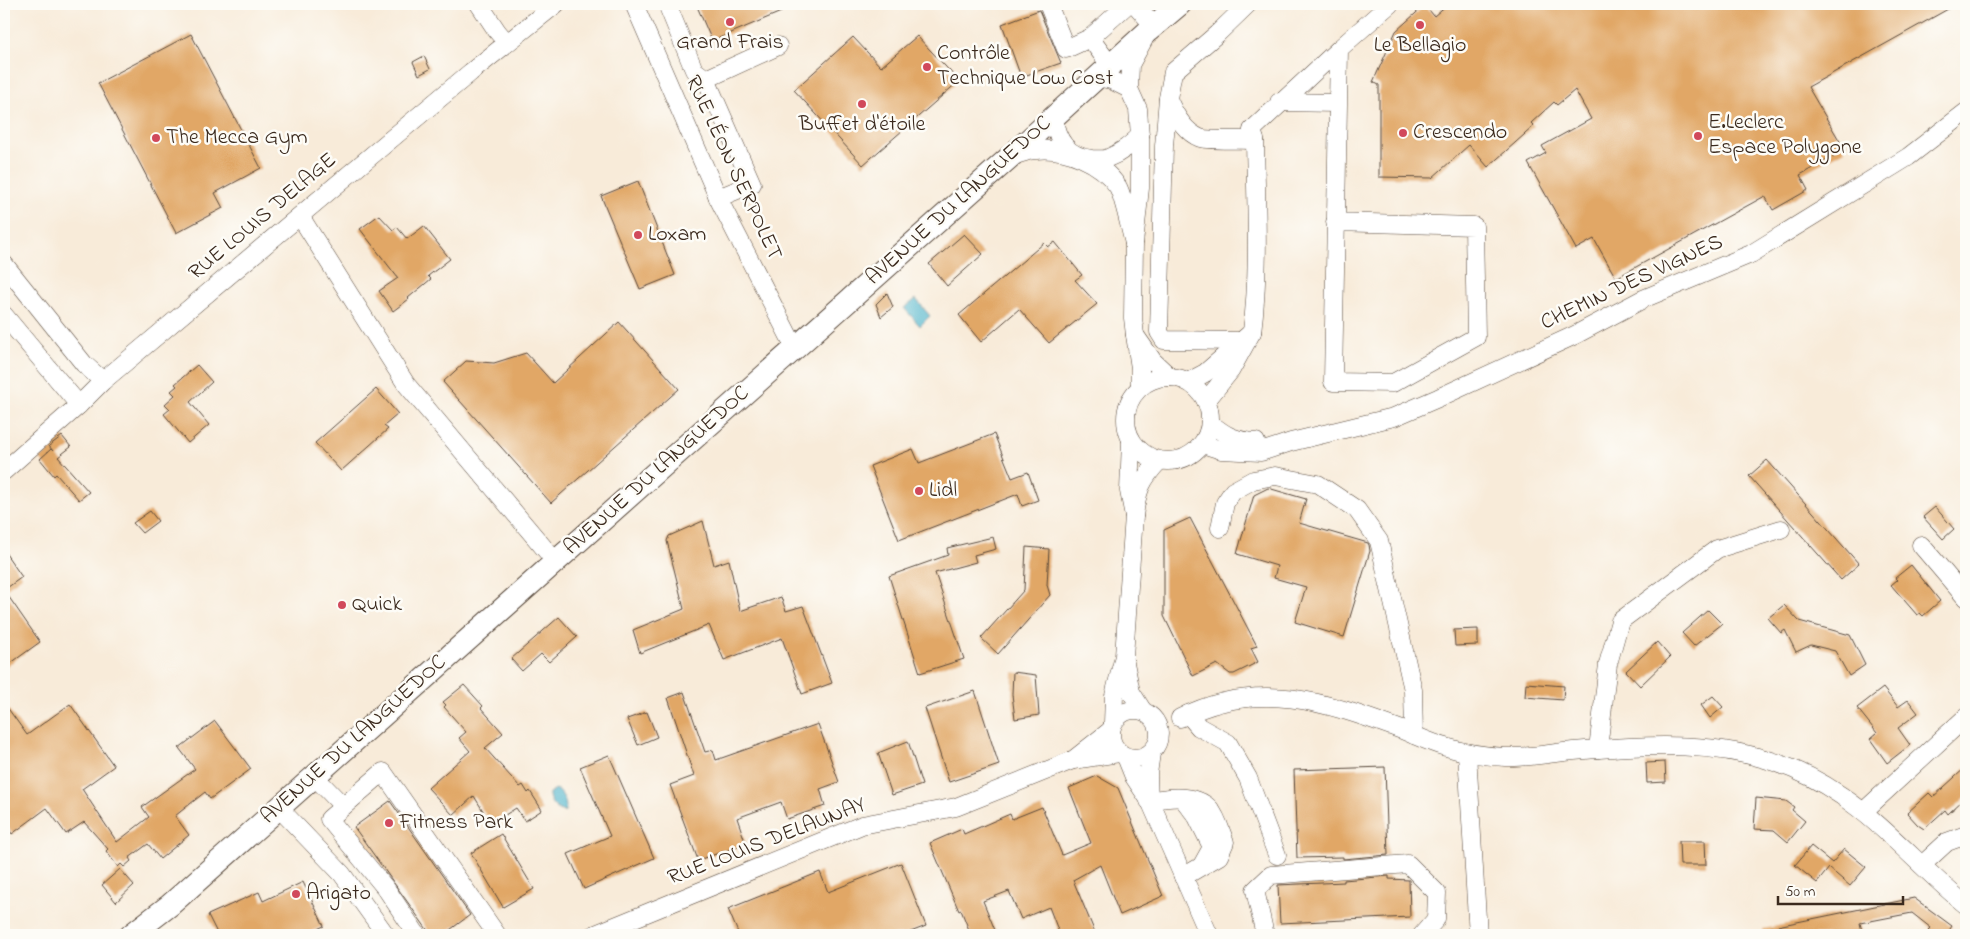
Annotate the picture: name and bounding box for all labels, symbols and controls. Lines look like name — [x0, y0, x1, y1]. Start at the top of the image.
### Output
marker: Grand Frais — [724, 16, 736, 28]
marker: Le Bellagio — [1414, 19, 1426, 31]
place label: Grand Frais — [676, 27, 784, 59]
place label: Le Bellagio — [1374, 30, 1466, 63]
place label: Contrôle Technique Low Cost — [937, 38, 1114, 95]
marker: Contrôle Technique Low Cost — [921, 61, 933, 73]
street label: RUE LÉON SERPOLET — [676, 70, 790, 266]
marker: Buffet d'étoile — [856, 98, 868, 110]
place label: E.Leclerc Espace Polygone — [1708, 107, 1862, 165]
place label: Buffet d'étoile — [798, 109, 925, 141]
street label: AVENUE DU LANGUEDOC — [859, 109, 1059, 293]
place label: Crescendo — [1413, 117, 1507, 149]
place label: The Mecca Gym — [166, 122, 308, 155]
marker: Crescendo — [1397, 127, 1409, 139]
marker: E.Leclerc Espace Polygone — [1692, 130, 1704, 142]
marker: The Mecca Gym — [150, 132, 162, 144]
street label: RUE LOUIS DELAGE — [182, 145, 344, 289]
place label: Loxam — [648, 219, 706, 251]
street label: CHEMIN DES VIGNES — [1536, 227, 1728, 339]
marker: Loxam — [632, 229, 644, 241]
street label: AVENUE DU LANGUEDOC — [557, 379, 757, 563]
place label: Lidl — [929, 475, 957, 507]
marker: Lidl — [913, 485, 925, 497]
place label: Quick — [352, 589, 402, 621]
marker: Quick — [336, 599, 348, 611]
street label: AVENUE DU LANGUEDOC — [254, 648, 454, 832]
street label: RUE LOUIS DELAUNAY — [663, 789, 871, 895]
place label: Fitness Park — [398, 807, 513, 839]
marker: Fitness Park — [383, 817, 395, 829]
scale bar — [1778, 874, 1902, 906]
place label: Arigato — [306, 878, 371, 911]
text: 50 m — [1785, 881, 1816, 903]
marker: Arigato — [290, 888, 302, 900]

